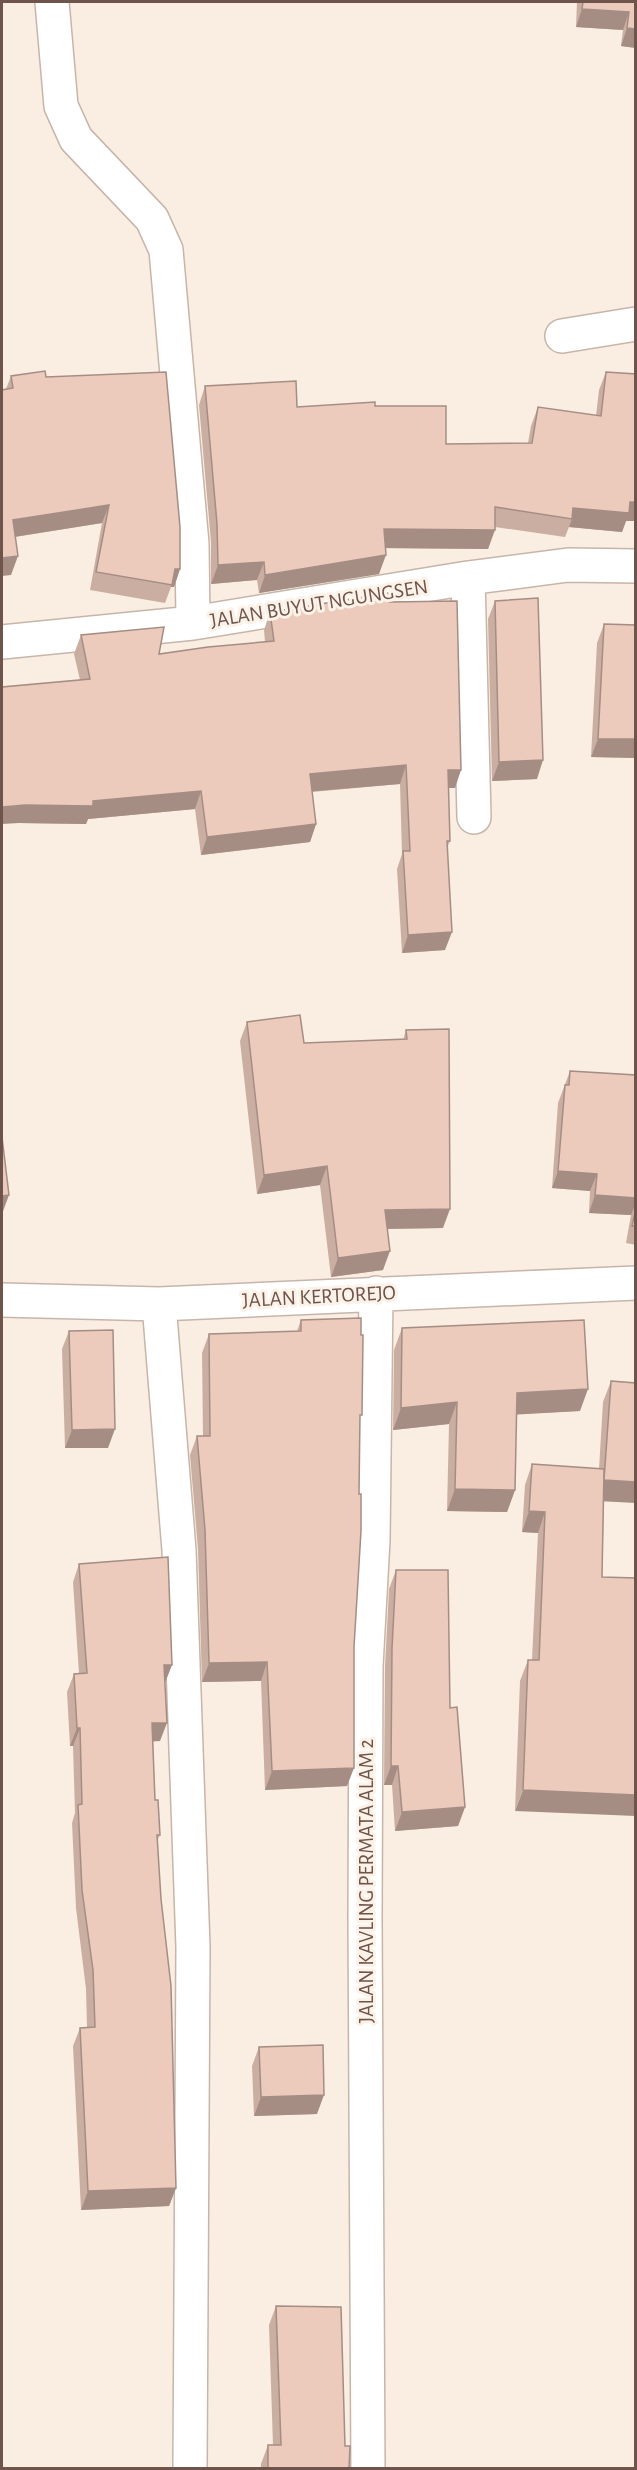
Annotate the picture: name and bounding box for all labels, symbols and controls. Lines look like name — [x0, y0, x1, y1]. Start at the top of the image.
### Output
street label: JALAN BUYUT NGUNGSEN — [209, 576, 430, 631]
street label: JALAN KERTOREJO — [242, 1282, 396, 1311]
street label: JALAN KAVLING PERMATA ALAM 2 — [356, 1739, 377, 2023]

